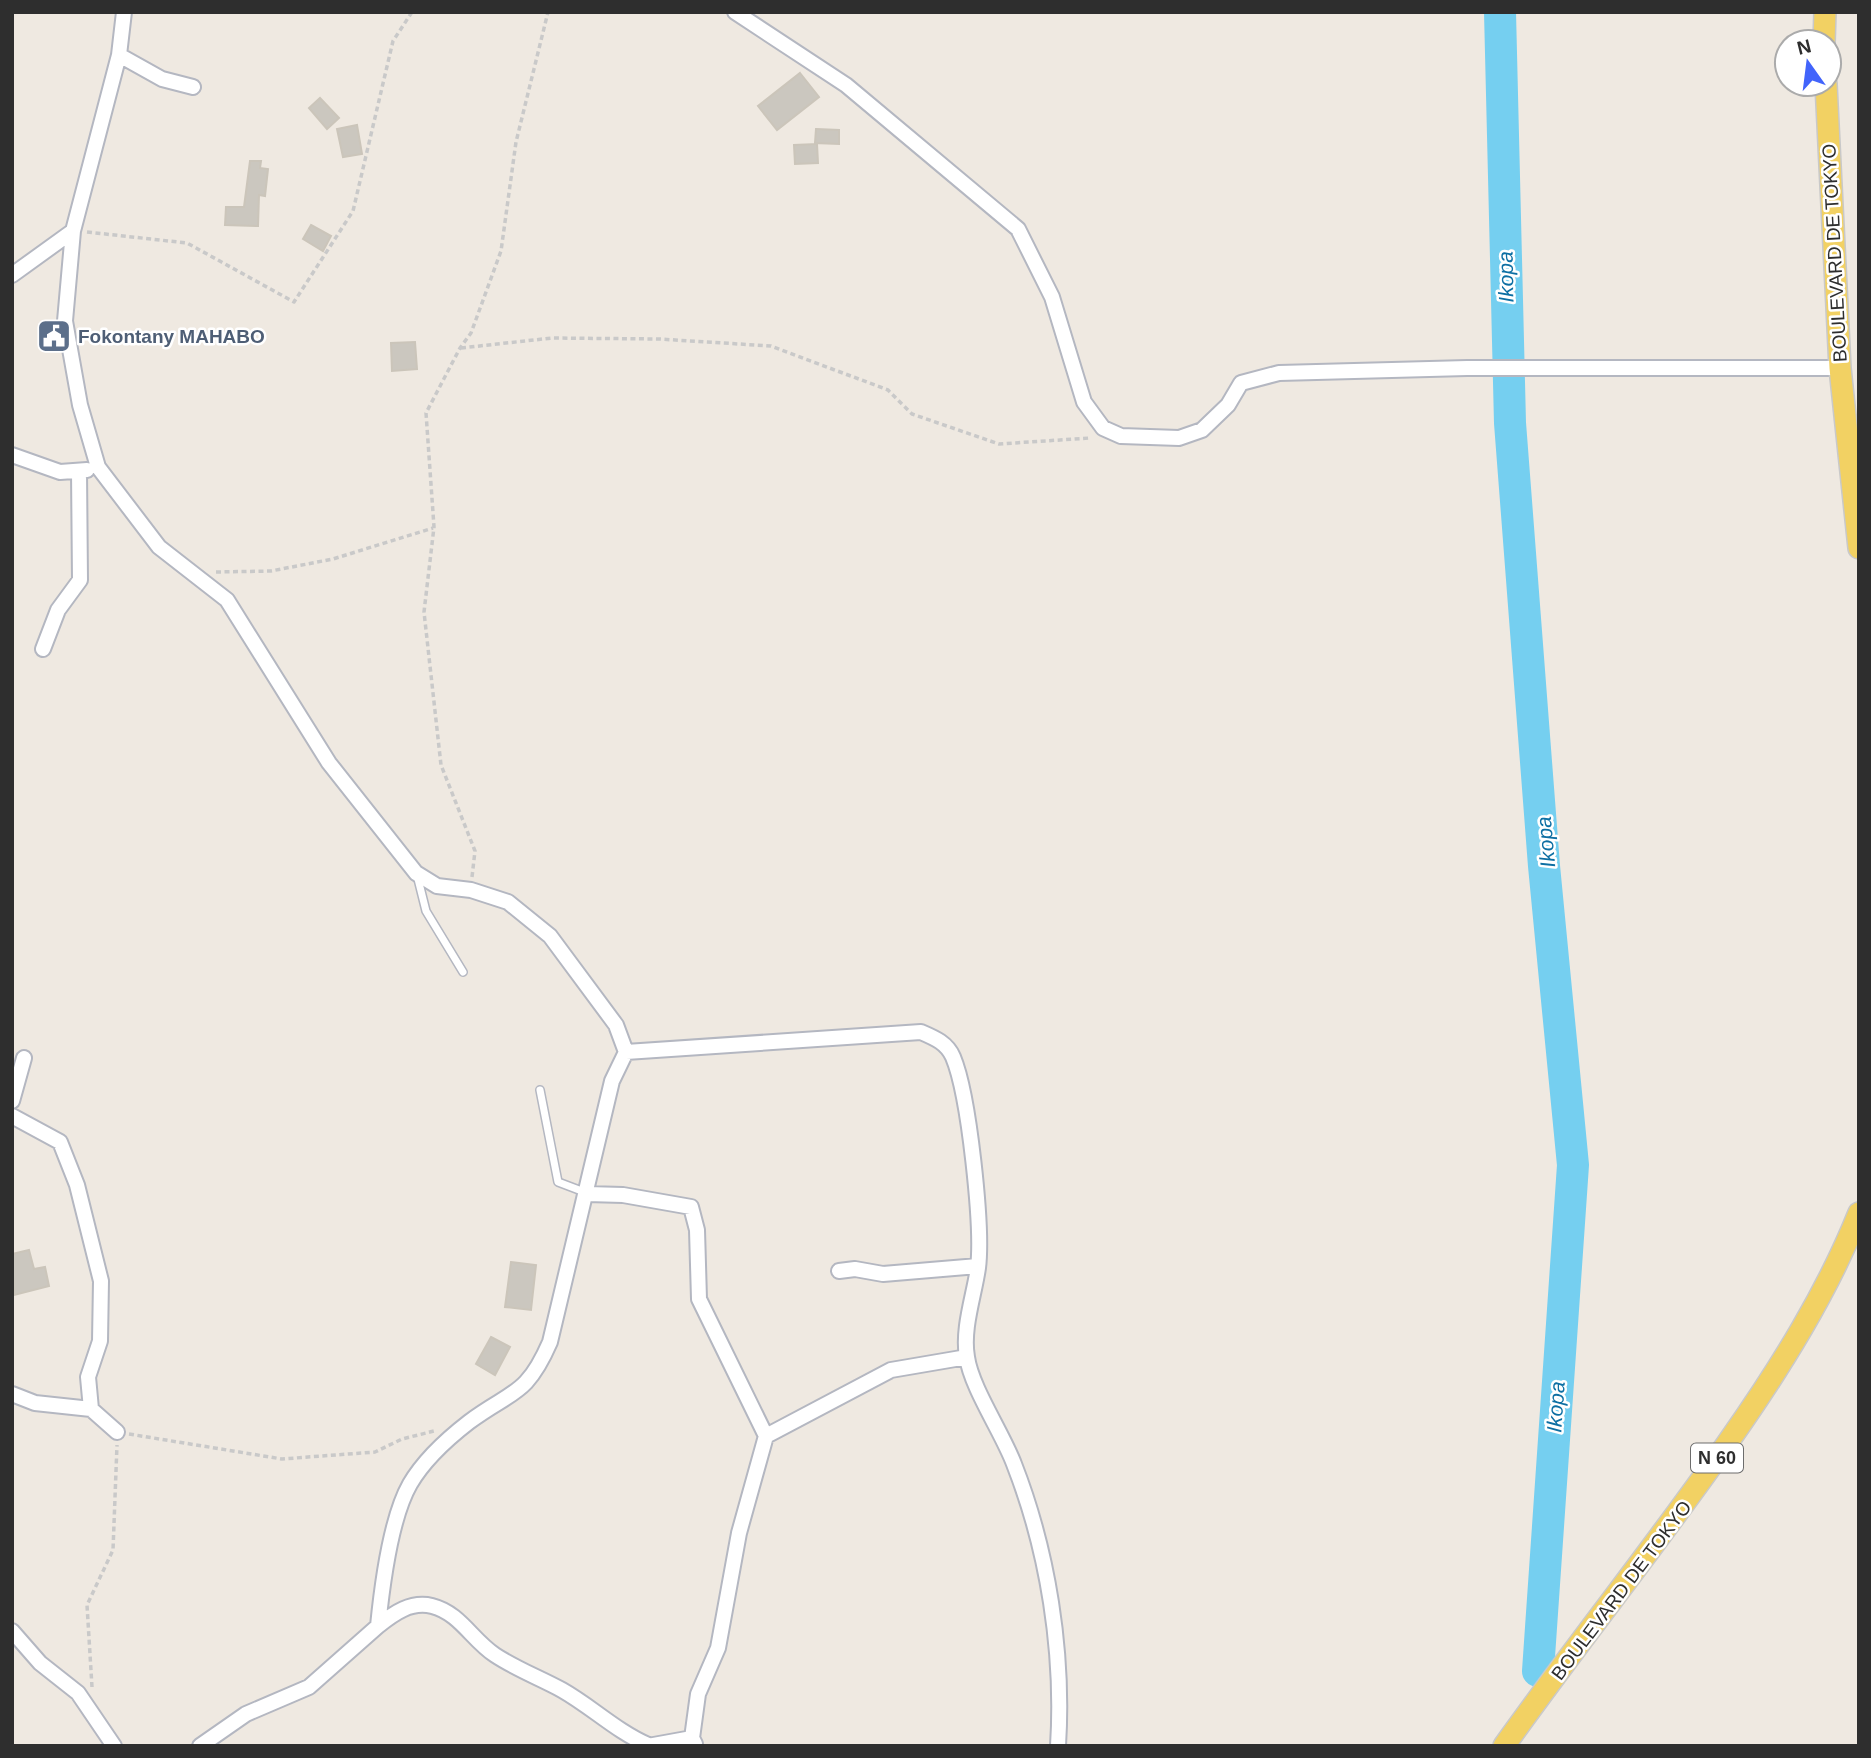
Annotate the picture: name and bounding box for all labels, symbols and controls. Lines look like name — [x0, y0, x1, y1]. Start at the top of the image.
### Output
north arrow — [1773, 28, 1843, 98]
text: N — [1795, 35, 1813, 59]
street label: BOULEVARD DE TOKYO — [1818, 143, 1851, 363]
water label: Ikopa — [1494, 251, 1517, 303]
public building icon: Fokontany MAHABO — [35, 317, 73, 355]
place label: Fokontany MAHABO — [78, 326, 265, 347]
water label: Ikopa — [1532, 815, 1559, 869]
water label: Ikopa — [1542, 1381, 1569, 1433]
road number: N 60 — [1691, 1443, 1743, 1472]
street label: BOULEVARD DE TOKYO — [1547, 1497, 1696, 1684]

